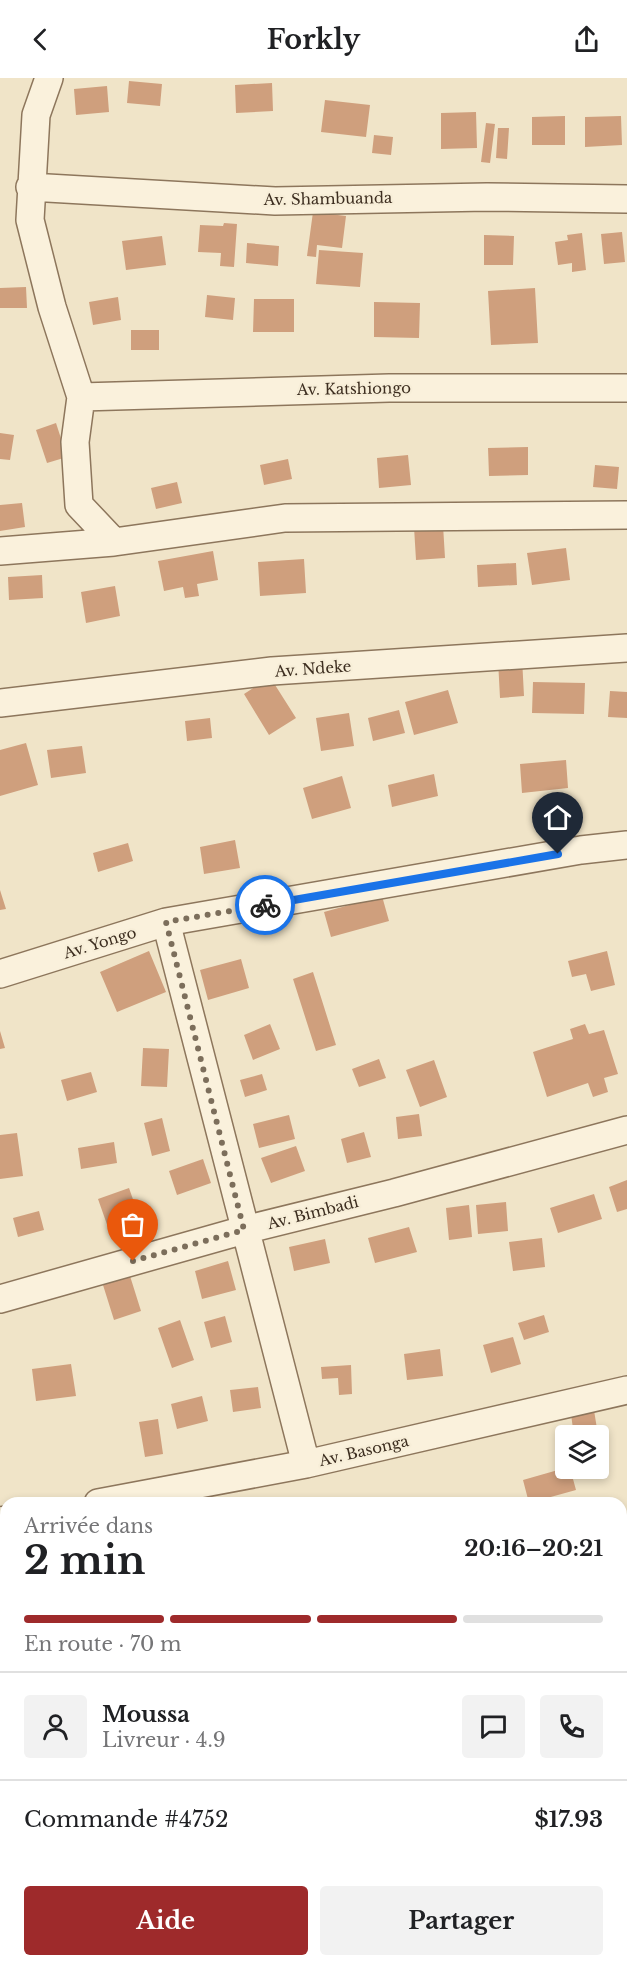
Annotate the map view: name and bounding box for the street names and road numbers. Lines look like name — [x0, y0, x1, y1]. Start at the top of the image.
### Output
street label: Av. Shambuanda — [262, 188, 393, 209]
street label: Av. Katshiongo — [296, 378, 411, 399]
street label: Av. Ndeke — [273, 656, 352, 681]
street label: Av. Yongo — [60, 922, 139, 963]
street label: Av. Bimbadi — [264, 1192, 360, 1233]
street label: Av. Basonga — [316, 1431, 411, 1470]

